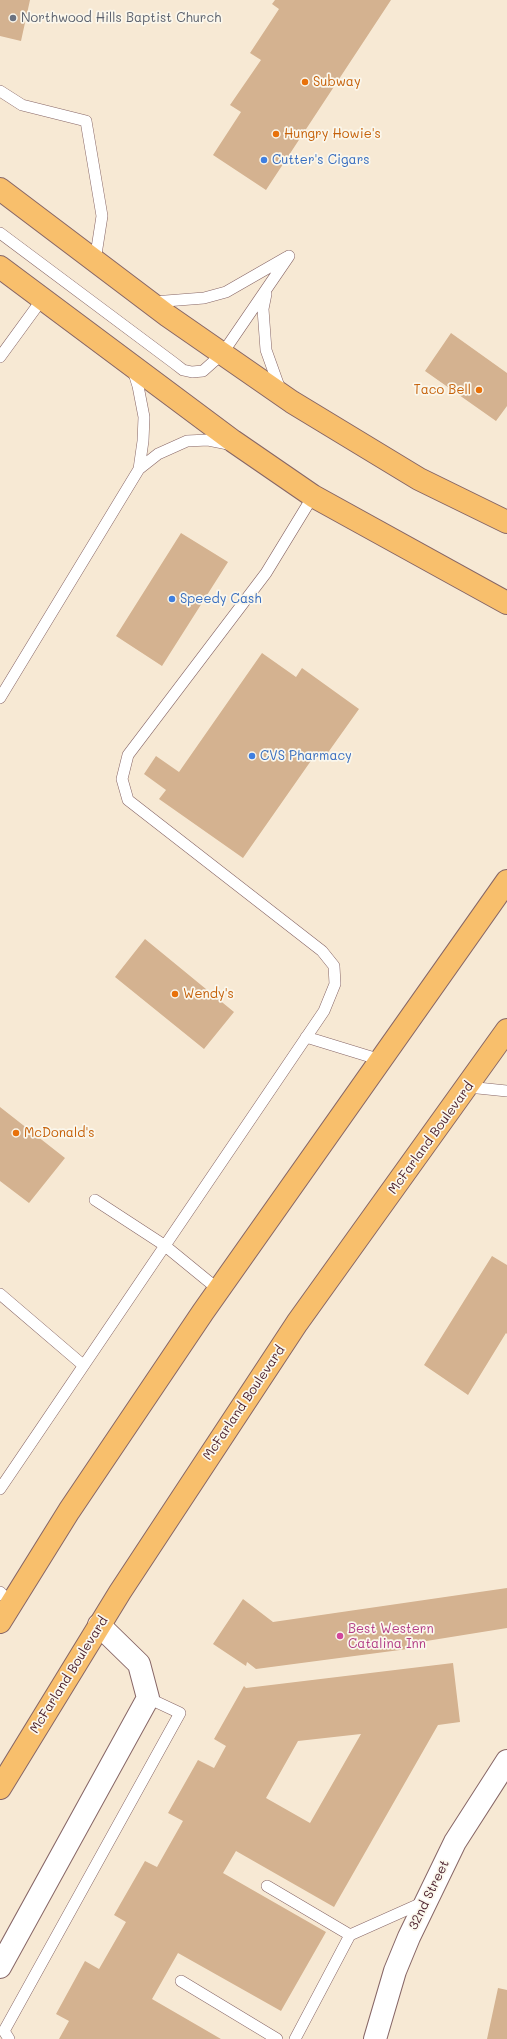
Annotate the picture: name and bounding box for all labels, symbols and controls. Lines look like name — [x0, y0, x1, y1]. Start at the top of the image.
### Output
place label: Northwood Hills Baptist Church — [21, 10, 221, 26]
marker: Northwood Hills Baptist Church — [8, 13, 18, 23]
place label: Subway — [313, 74, 361, 90]
marker: Subway — [300, 77, 310, 87]
place label: Hungry Howie's — [284, 126, 381, 142]
marker: Hungry Howie's — [271, 129, 281, 139]
place label: Cutter's Cigars — [272, 152, 369, 168]
marker: Cutter's Cigars — [259, 155, 269, 165]
place label: Taco Bell — [414, 382, 471, 398]
marker: Taco Bell — [474, 385, 484, 395]
place label: Speedy Cash — [180, 591, 262, 607]
marker: Speedy Cash — [167, 594, 177, 604]
place label: CVS Pharmacy — [260, 748, 352, 764]
marker: CVS Pharmacy — [247, 751, 257, 761]
place label: Wendy's — [183, 986, 234, 1002]
marker: Wendy's — [170, 989, 180, 999]
street label: McFarland Boulevard — [385, 1079, 477, 1197]
place label: McDonald's — [24, 1125, 95, 1141]
marker: McDonald's — [11, 1128, 21, 1138]
street label: McFarland Boulevard — [200, 1343, 288, 1463]
street label: McFarland Boulevard — [27, 1614, 111, 1736]
place label: Best Western Catalina Inn — [348, 1621, 434, 1652]
marker: Best Western Catalina Inn — [335, 1631, 345, 1641]
street label: 32nd Street — [405, 1857, 453, 1933]

